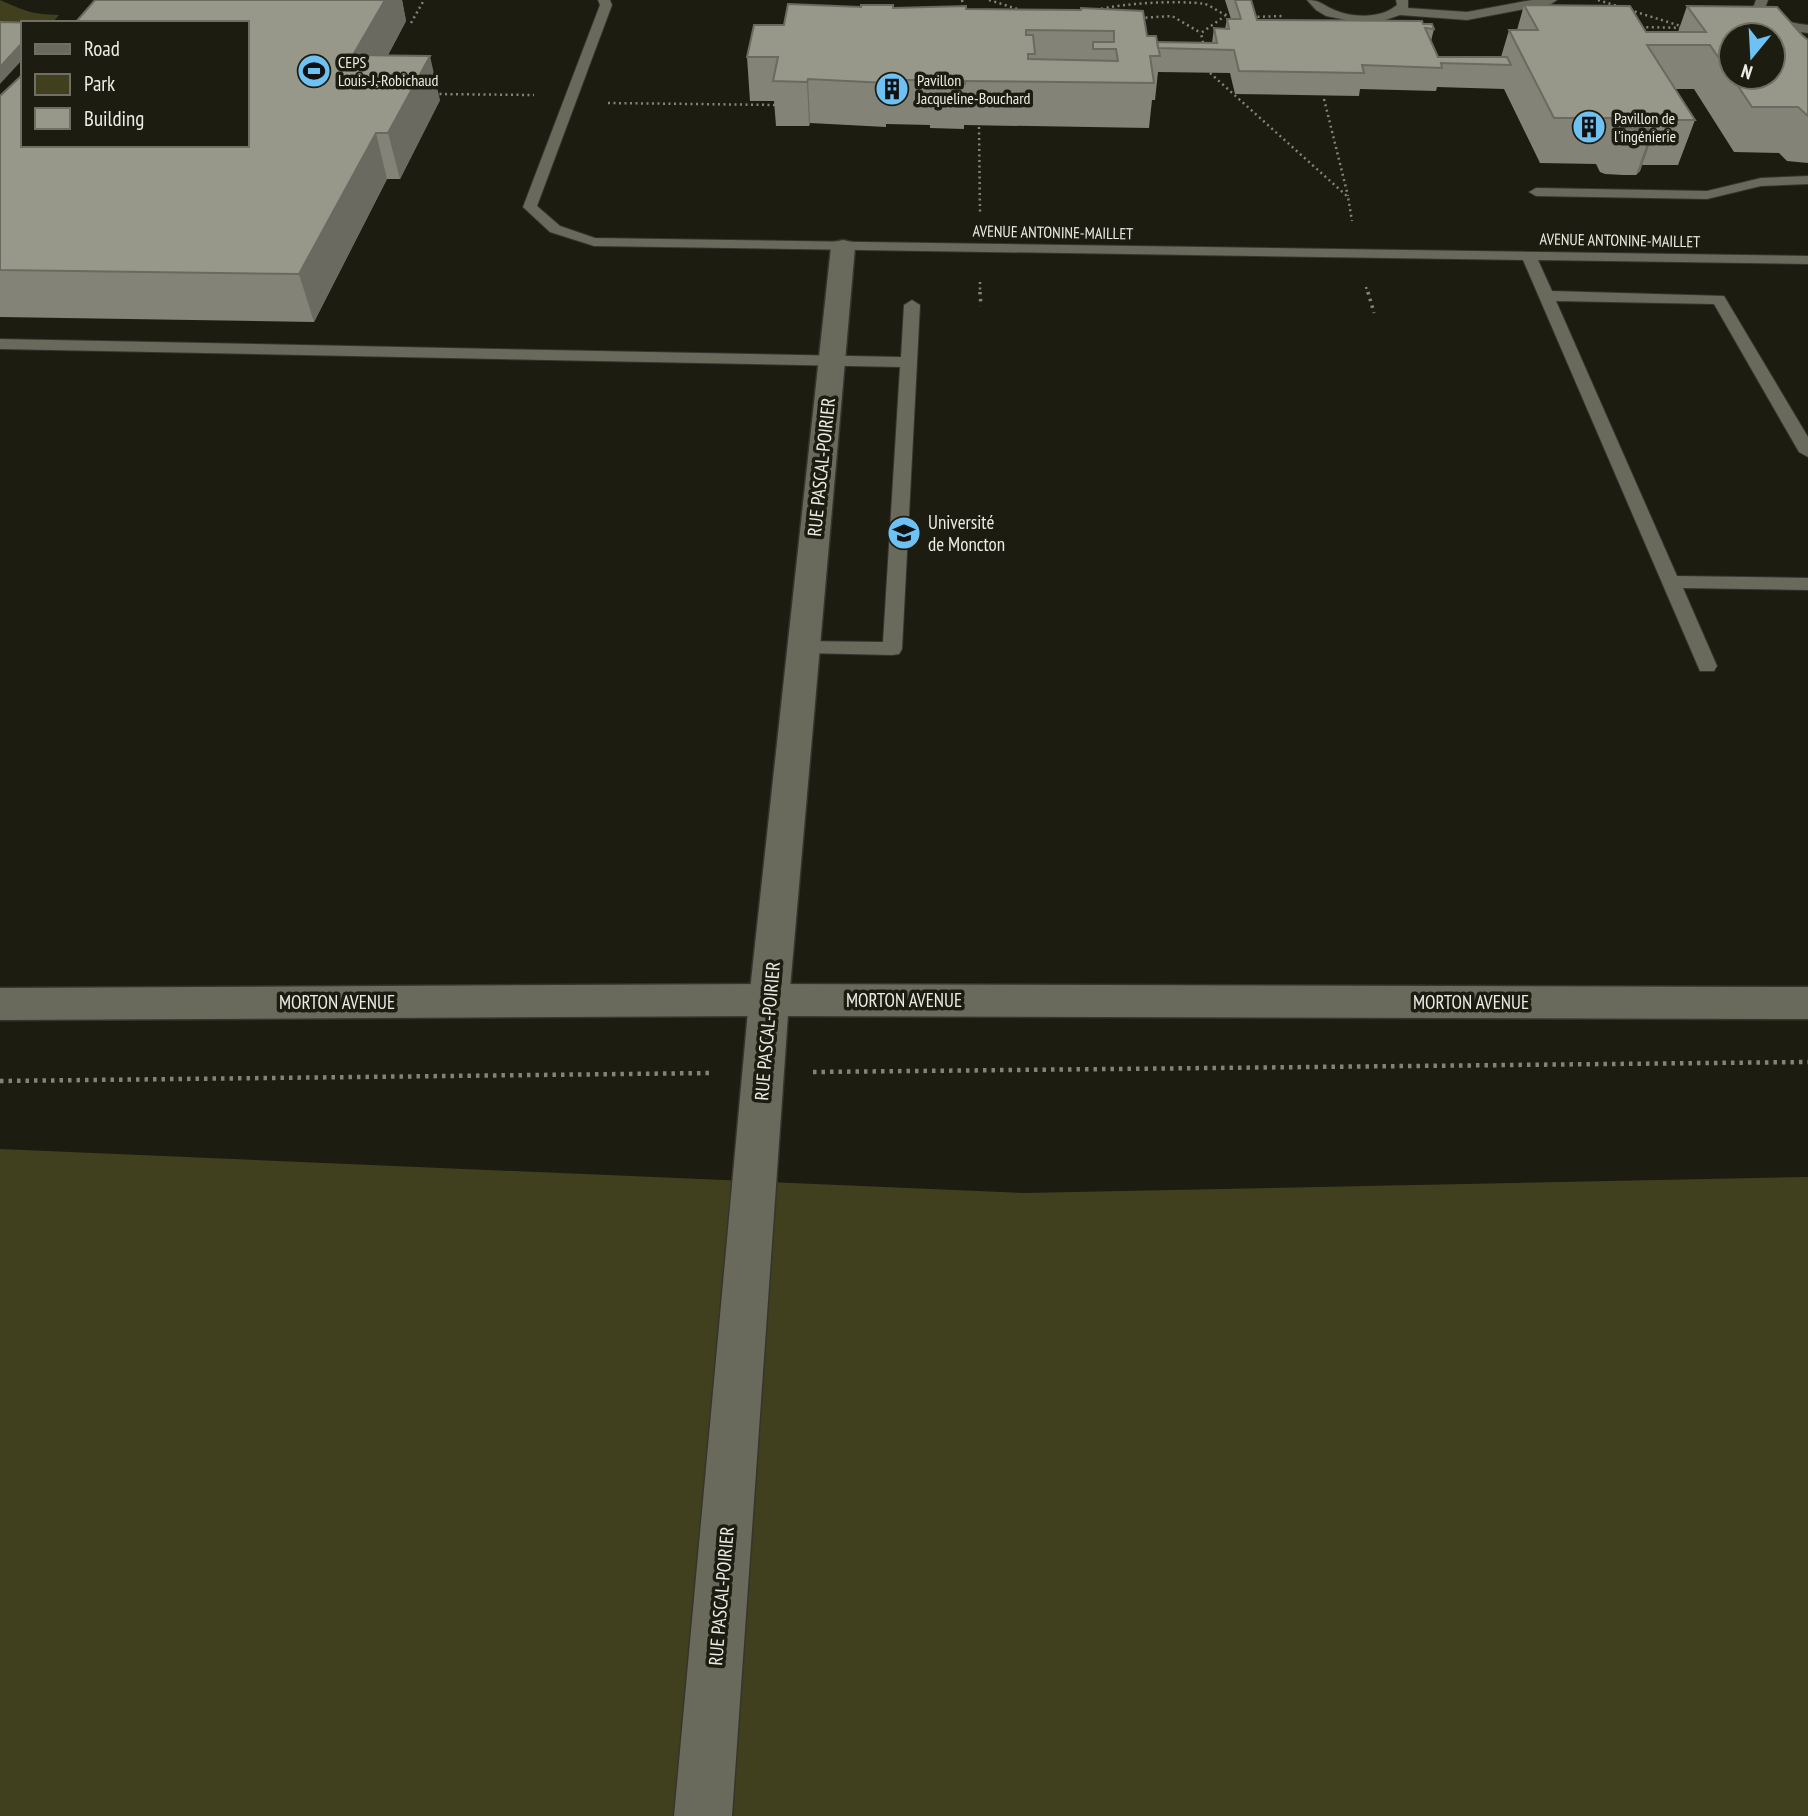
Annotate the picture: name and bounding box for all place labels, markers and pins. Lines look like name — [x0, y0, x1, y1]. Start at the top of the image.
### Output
sports icon: CEPS Louis-J.-Robichaud — [295, 52, 333, 90]
place label: CEPS Louis-J.-Robichaud — [338, 52, 439, 90]
building icon: Pavillon Jacqueline-Bouchard — [873, 70, 911, 108]
place label: Pavillon Jacqueline-Bouchard — [916, 70, 1031, 108]
building icon: Pavillon de l'ingénierie — [1570, 108, 1608, 146]
place label: Pavillon de l'ingénierie — [1614, 108, 1676, 146]
place label: Université de Moncton — [928, 510, 1005, 556]
school or university icon: Université de Moncton — [885, 514, 923, 552]

